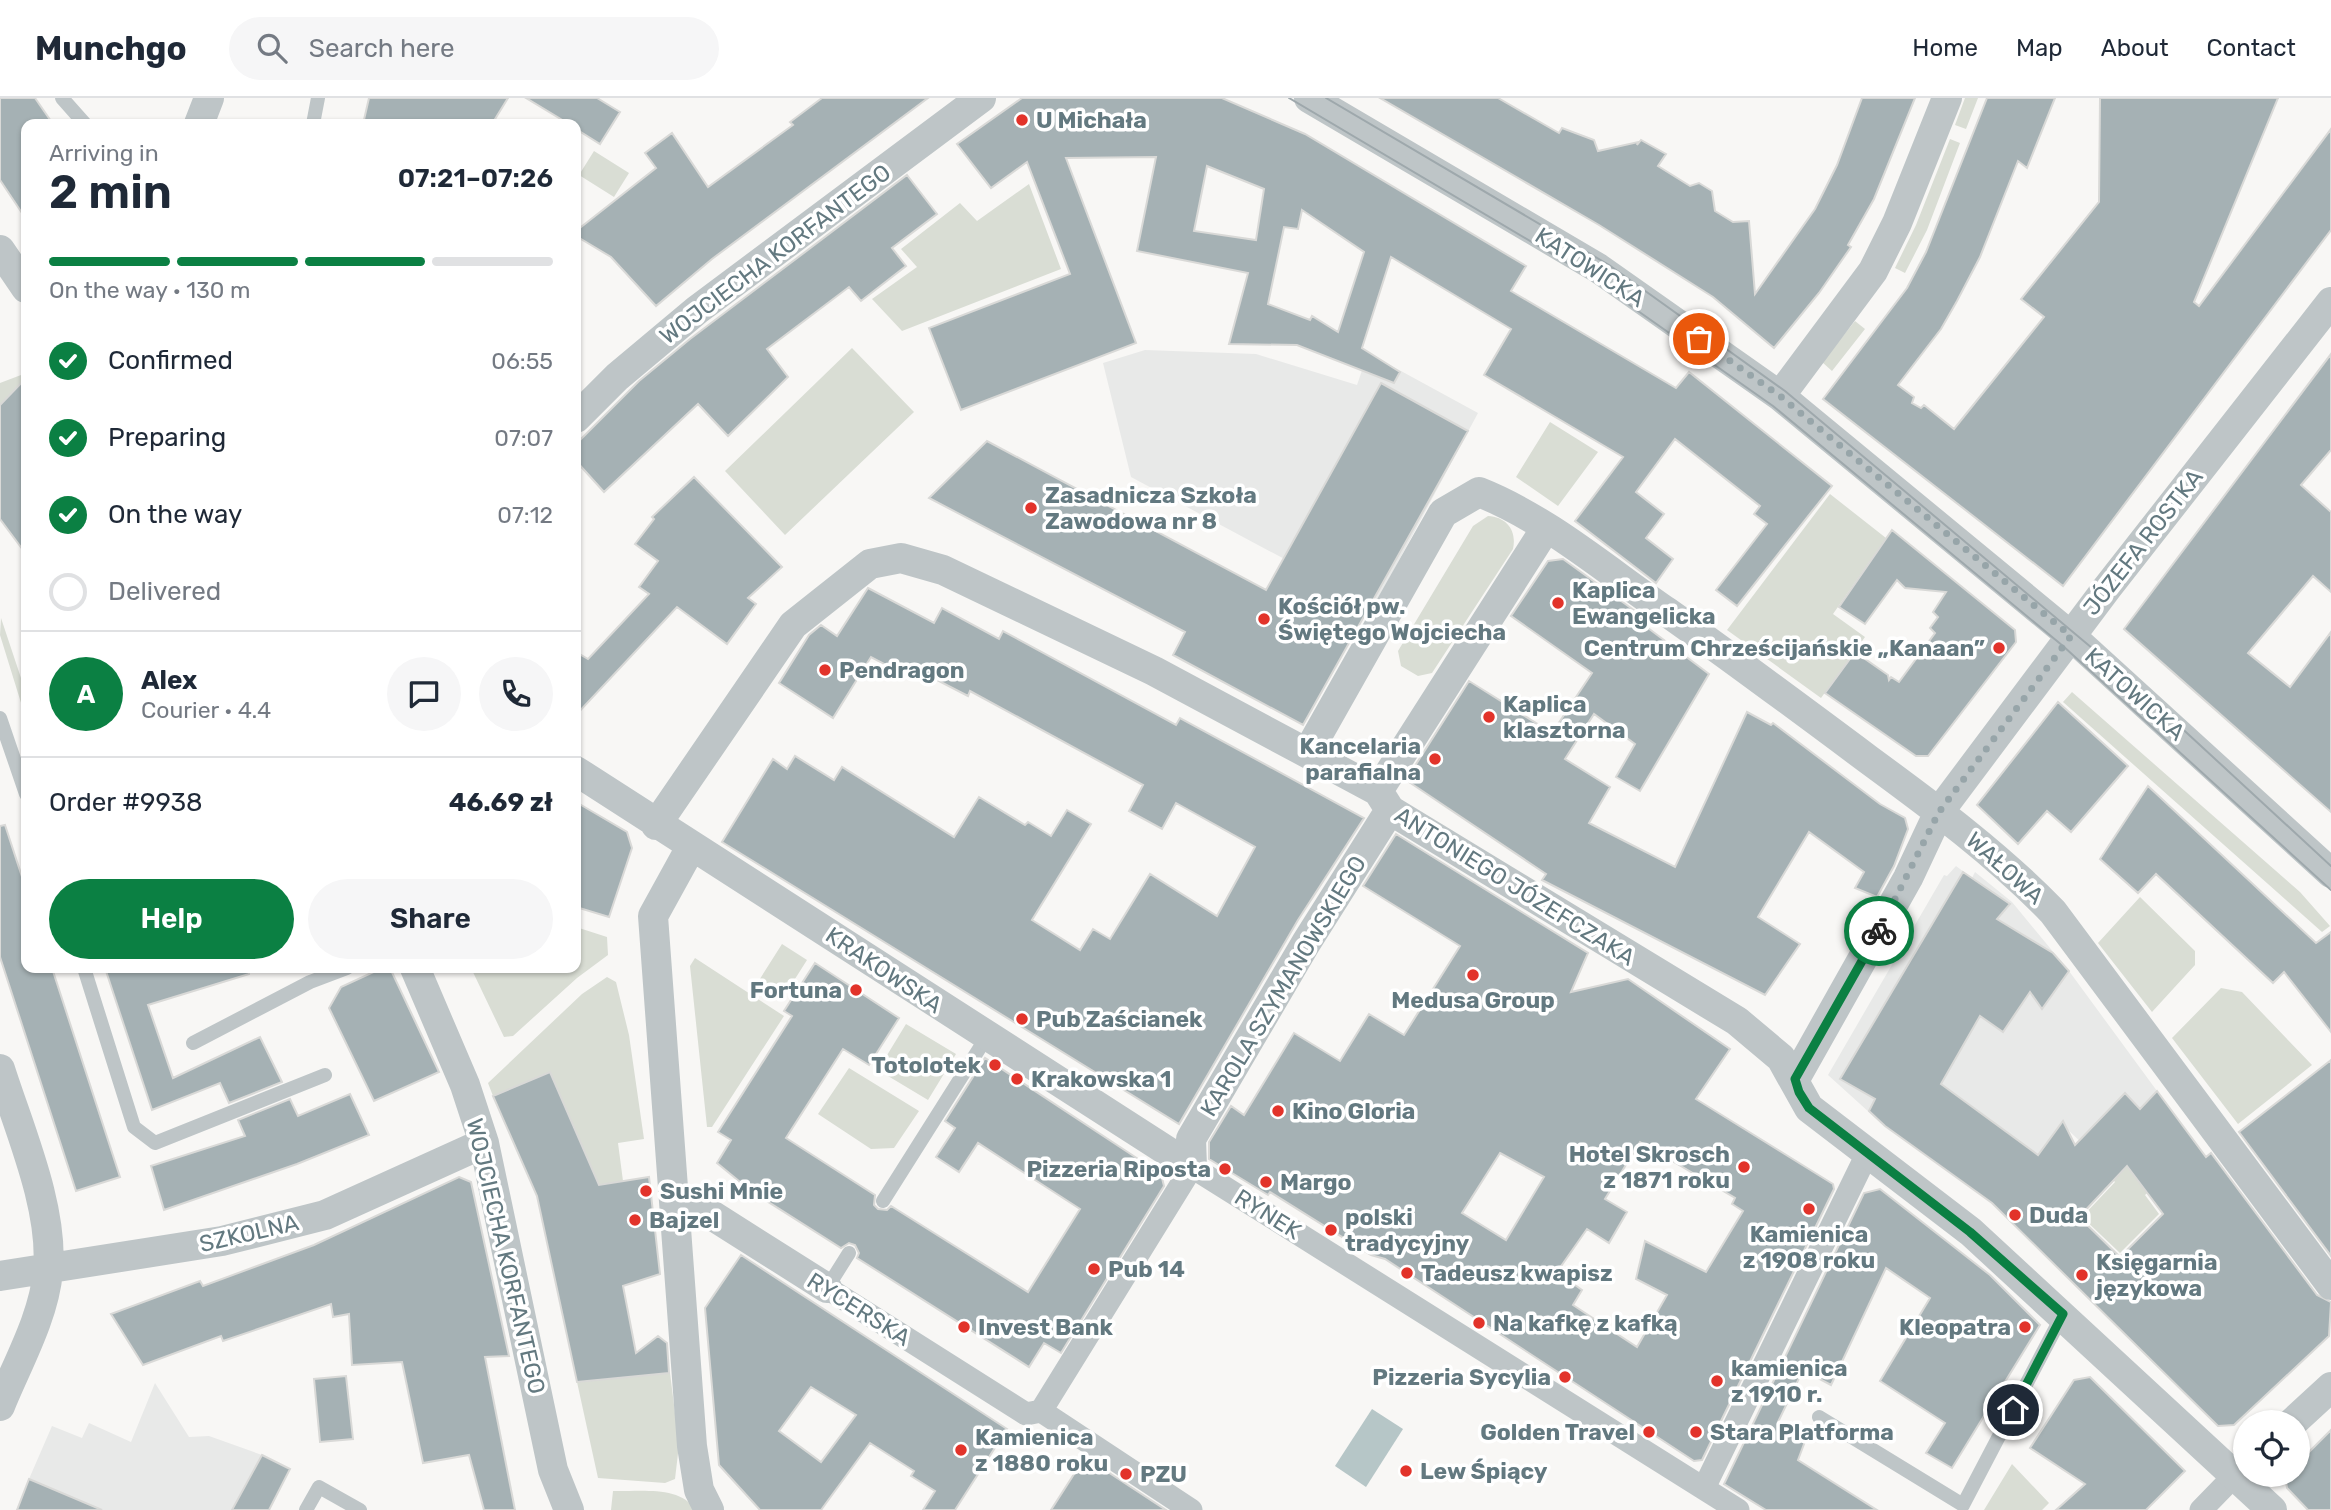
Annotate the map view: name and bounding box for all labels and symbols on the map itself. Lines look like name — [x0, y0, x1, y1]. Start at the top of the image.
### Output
place label: U Michała — [1036, 106, 1147, 134]
marker: U Michała — [1014, 112, 1030, 128]
street label: WOJCIECHA KORFANTEGO — [654, 158, 896, 350]
street label: KATOWICKA — [1530, 221, 1650, 313]
pin — [1669, 309, 1729, 369]
street label: JÓZEFA ROSTKA — [2077, 463, 2209, 621]
place label: Zasadnicza Szkoła Zawodowa nr 8 — [1045, 481, 1257, 535]
marker: Zasadnicza Szkoła Zawodowa nr 8 — [1023, 500, 1039, 516]
place label: Kaplica Ewangelicka — [1572, 576, 1716, 630]
place label: Kościół pw. Świętego Wojciecha — [1278, 592, 1506, 646]
marker: Kaplica Ewangelicka — [1550, 595, 1566, 611]
marker: Kościół pw. Świętego Wojciecha — [1256, 611, 1272, 627]
place label: Centrum Chrześcijańskie „Kanaan” — [1584, 634, 1985, 662]
marker: Centrum Chrześcijańskie „Kanaan” — [1991, 640, 2007, 656]
street label: KATOWICKA — [2079, 642, 2191, 746]
place label: Pendragon — [839, 656, 965, 684]
marker: Pendragon — [817, 662, 833, 678]
place label: Kaplica klasztorna — [1503, 690, 1626, 744]
marker: Kaplica klasztorna — [1481, 709, 1497, 725]
place label: Kancelaria parafialna — [1300, 732, 1421, 786]
marker: Kancelaria parafialna — [1427, 751, 1443, 767]
street label: ANTONIEGO JÓZEFCZAKA — [1390, 801, 1640, 971]
street label: WAŁOWA — [1960, 826, 2050, 910]
street label: KAROLA SZYMANOWSKIEGO — [1194, 851, 1372, 1121]
courier — [1844, 896, 1914, 966]
street label: KRAKOWSKA — [820, 921, 948, 1019]
marker: Medusa Group — [1465, 967, 1481, 983]
place label: Fortuna — [750, 976, 842, 1004]
marker: Fortuna — [848, 982, 864, 998]
place label: Medusa Group — [1391, 986, 1555, 1014]
place label: Pub Zaścianek — [1036, 1005, 1203, 1033]
marker: Pub Zaścianek — [1014, 1011, 1030, 1027]
place label: Totolotek — [871, 1051, 982, 1079]
marker: Totolotek — [987, 1057, 1003, 1073]
place label: Krakowska 1 — [1031, 1065, 1171, 1093]
marker: Krakowska 1 — [1009, 1071, 1025, 1087]
place label: Kino Gloria — [1292, 1097, 1415, 1125]
marker: Kino Gloria — [1270, 1103, 1286, 1119]
street label: WOJCIECHA KORFANTEGO — [461, 1116, 551, 1396]
place label: Hotel Skrosch z 1871 roku — [1569, 1140, 1730, 1194]
place label: Pizzeria Riposta — [1026, 1155, 1211, 1183]
marker: Hotel Skrosch z 1871 roku — [1736, 1159, 1752, 1175]
marker: Pizzeria Riposta — [1217, 1161, 1233, 1177]
place label: Margo — [1280, 1168, 1352, 1196]
marker: Margo — [1258, 1174, 1274, 1190]
place label: Sushi Mnie — [660, 1177, 783, 1205]
marker: Sushi Mnie — [638, 1183, 654, 1199]
street label: RYNEK — [1230, 1183, 1307, 1245]
marker: Kamienica z 1908 roku — [1801, 1201, 1817, 1217]
place label: Duda — [2029, 1201, 2088, 1229]
place label: polski tradycyjny — [1345, 1203, 1470, 1257]
place label: Bajzel — [649, 1206, 719, 1234]
marker: Duda — [2007, 1207, 2023, 1223]
street label: SZKOLNA — [197, 1208, 301, 1258]
marker: Bajzel — [627, 1212, 643, 1228]
place label: Kamienica z 1908 roku — [1743, 1220, 1875, 1274]
marker: polski tradycyjny — [1323, 1222, 1339, 1238]
place label: Księgarnia językowa — [2094, 1248, 2218, 1302]
place label: Pub 14 — [1108, 1255, 1185, 1283]
place label: Tadeusz kwapisz — [1421, 1259, 1613, 1287]
marker: Pub 14 — [1086, 1261, 1102, 1277]
marker: Tadeusz kwapisz — [1399, 1265, 1415, 1281]
street label: RYCERSKA — [802, 1266, 916, 1352]
marker: Księgarnia językowa — [2074, 1267, 2090, 1283]
place label: Na kafkę z kafką — [1493, 1309, 1678, 1337]
place label: Invest Bank — [978, 1313, 1114, 1341]
place label: Kleopatra — [1899, 1313, 2011, 1341]
marker: Na kafkę z kafką — [1471, 1315, 1487, 1331]
marker: Invest Bank — [956, 1319, 972, 1335]
marker: Kleopatra — [2017, 1319, 2033, 1335]
place label: kamienica z 1910 r. — [1731, 1354, 1848, 1408]
place label: Pizzeria Sycylia — [1372, 1363, 1551, 1391]
marker: Pizzeria Sycylia — [1557, 1369, 1573, 1385]
marker: kamienica z 1910 r. — [1709, 1373, 1725, 1389]
pin — [1983, 1380, 2043, 1440]
place label: Golden Travel — [1480, 1418, 1635, 1446]
place label: Stara Platforma — [1710, 1418, 1894, 1446]
place label: Kamienica z 1880 roku — [975, 1423, 1108, 1477]
marker: Golden Travel — [1641, 1424, 1657, 1440]
marker: Stara Platforma — [1688, 1424, 1704, 1440]
marker: Kamienica z 1880 roku — [953, 1442, 969, 1458]
place label: Lew Śpiący — [1420, 1457, 1548, 1485]
place label: PZU — [1140, 1460, 1187, 1488]
marker: Lew Śpiący — [1398, 1463, 1414, 1479]
marker: PZU — [1118, 1466, 1134, 1482]

